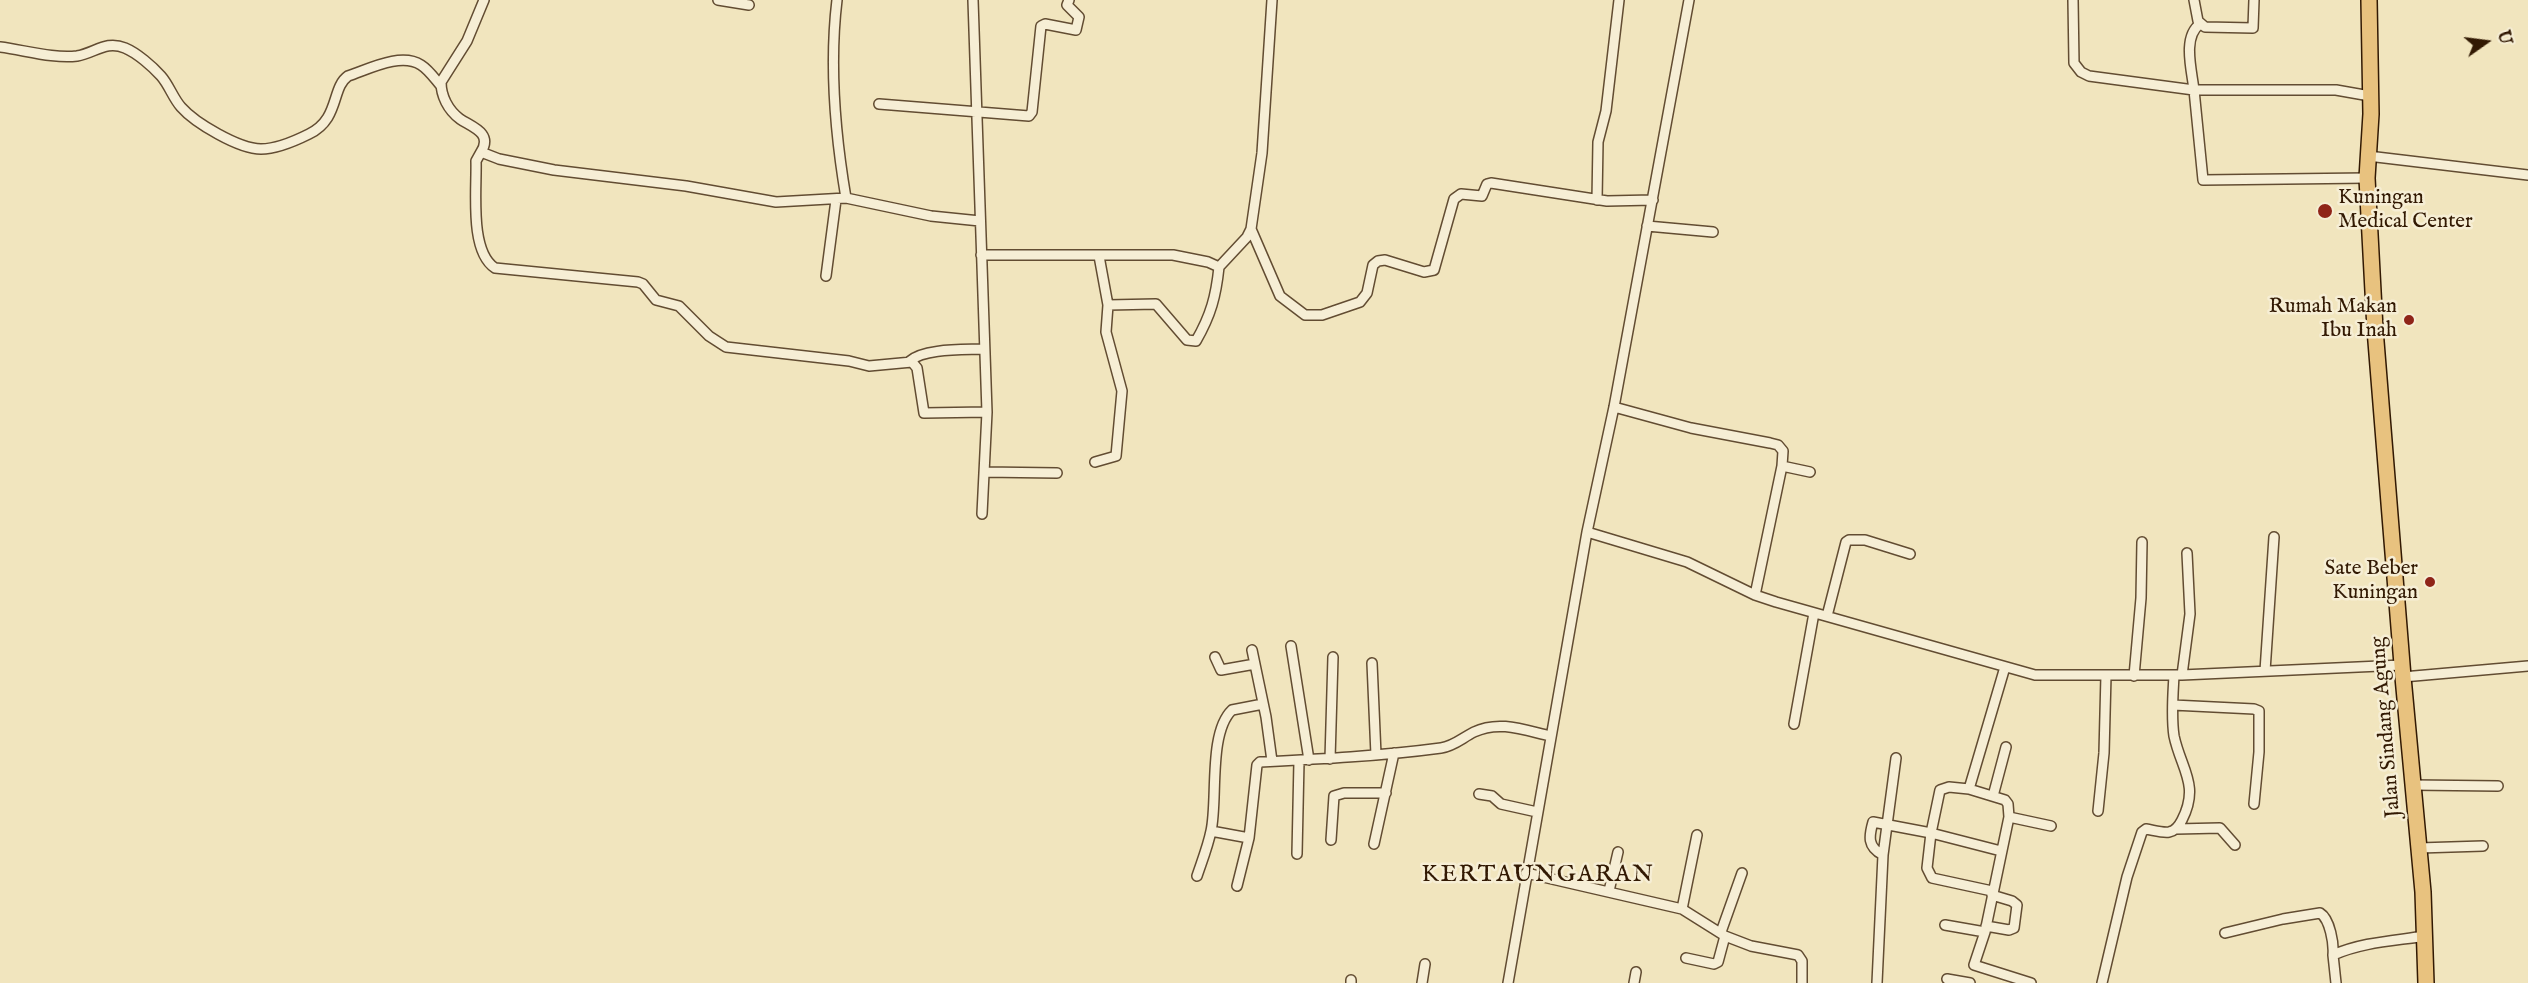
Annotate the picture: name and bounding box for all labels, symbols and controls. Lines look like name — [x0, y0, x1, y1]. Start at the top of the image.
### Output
north arrow — [2456, 12, 2516, 72]
text: U — [2492, 29, 2515, 47]
place label: Kuningan Medical Center — [2338, 186, 2473, 236]
marker: Kuningan Medical Center — [2316, 202, 2334, 220]
place label: Rumah Makan Ibu Inah — [2269, 295, 2397, 345]
marker: Rumah Makan Ibu Inah — [2402, 313, 2416, 327]
place label: Sate Beber Kuningan — [2325, 557, 2418, 607]
marker: Sate Beber Kuningan — [2423, 575, 2437, 589]
street label: Jalan Sindang Agung — [2367, 635, 2407, 819]
district label: KERTAUNGARAN — [1422, 862, 1654, 890]

